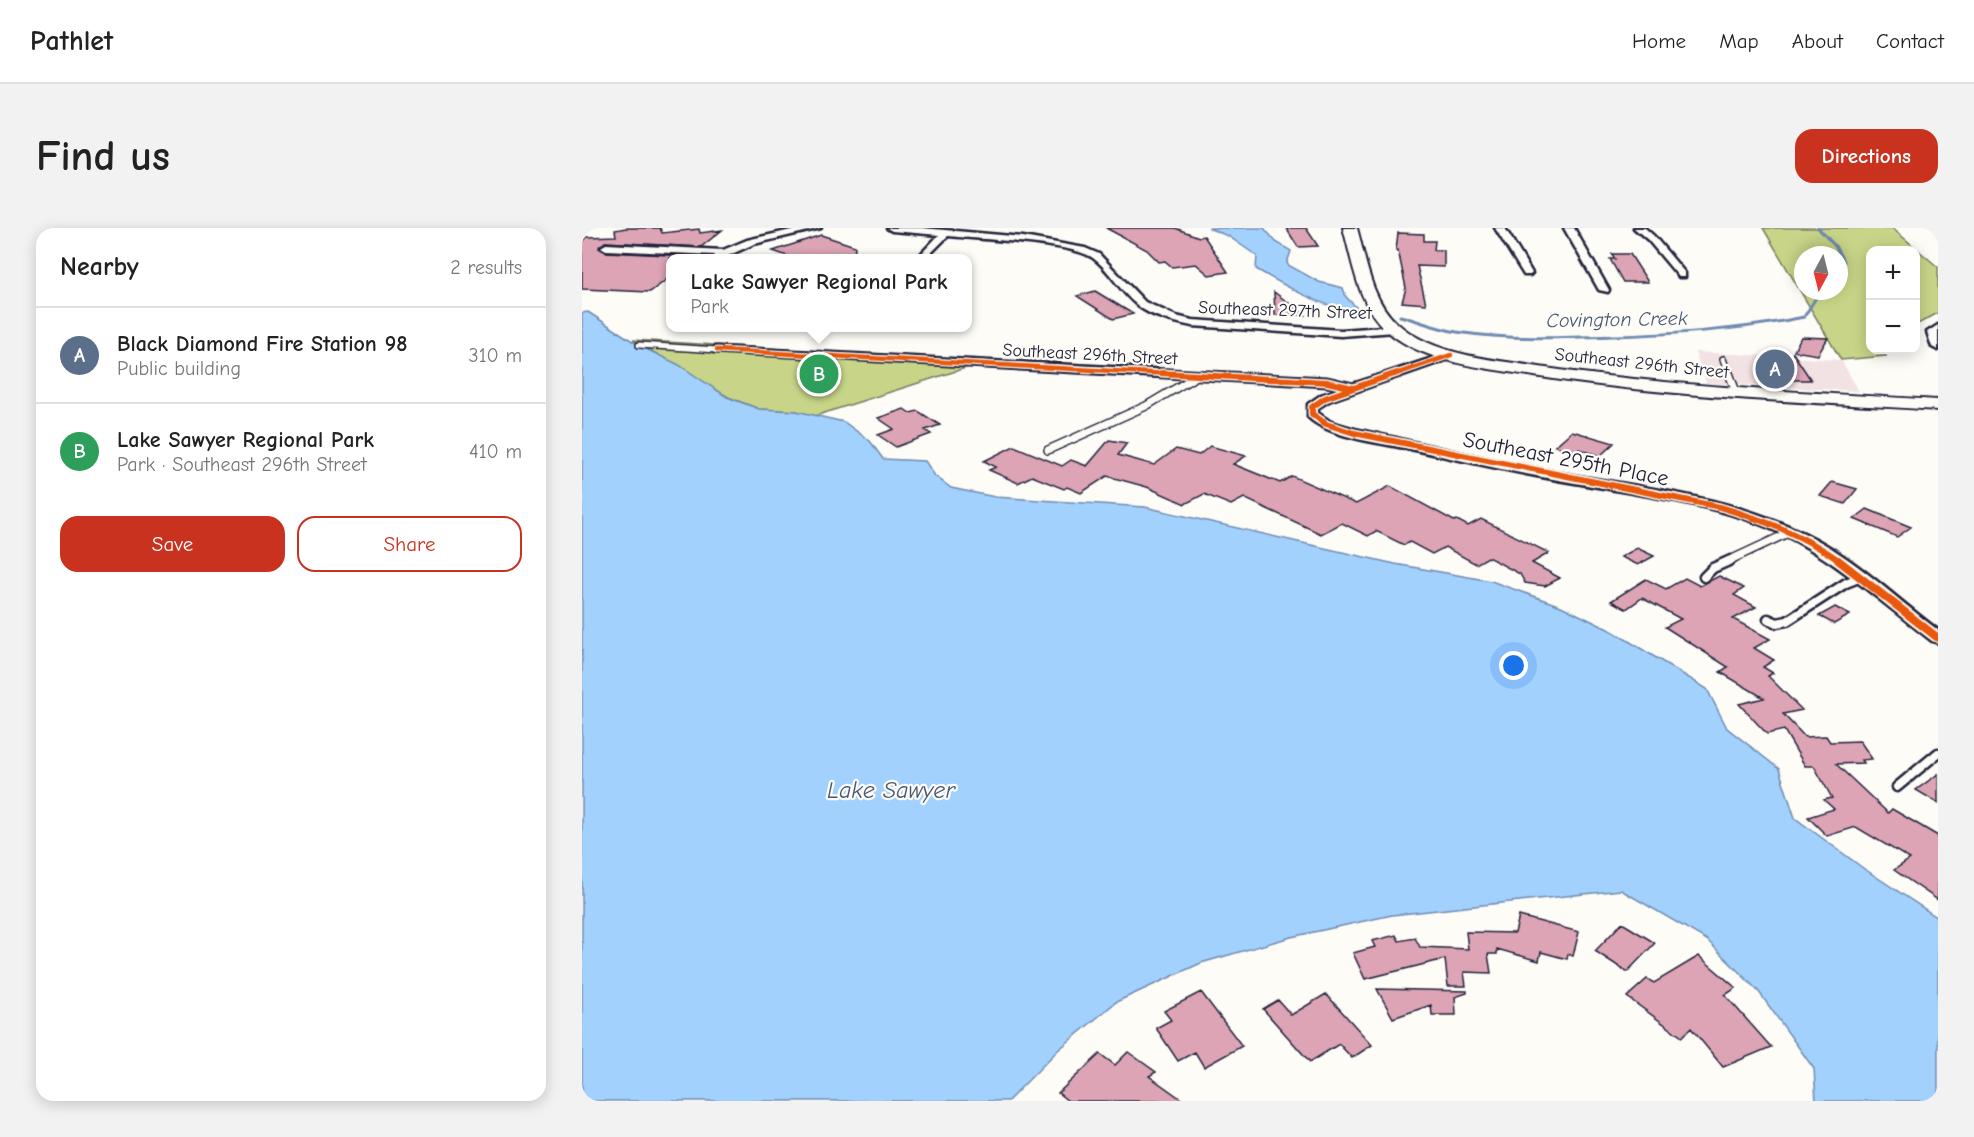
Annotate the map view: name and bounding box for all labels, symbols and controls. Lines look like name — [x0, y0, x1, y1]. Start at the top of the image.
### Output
text: Pathlet — [30, 25, 113, 57]
text: Home — [1632, 29, 1686, 53]
text: Map — [1719, 29, 1759, 53]
text: About — [1792, 29, 1843, 53]
text: Contact — [1876, 29, 1944, 53]
button: Directions — [1795, 129, 1938, 183]
text: Find us — [36, 132, 170, 181]
north arrow — [1794, 246, 1848, 300]
map controls — [1866, 246, 1920, 354]
button: + — [1866, 246, 1920, 300]
text: Nearby — [60, 252, 139, 282]
popup — [666, 254, 972, 332]
text: 2 results — [450, 256, 522, 279]
text: Lake Sawyer Regional Park — [691, 269, 947, 295]
text: Park — [691, 295, 729, 318]
street label: Southeast 297th Street — [1198, 297, 1373, 324]
button: − — [1866, 300, 1920, 354]
water label: Covington Creek — [1546, 307, 1688, 332]
text: Black Diamond Fire Station 98 — [117, 331, 407, 357]
street label: Southeast 296th Street — [1002, 339, 1179, 370]
text: A — [74, 344, 85, 367]
text: 310 m — [469, 344, 522, 367]
street label: Southeast 296th Street — [1554, 344, 1731, 383]
pin: A — [1756, 346, 1794, 392]
pin: B — [800, 352, 838, 396]
text: Public building — [117, 357, 241, 380]
street label: Southeast 295th Place — [1461, 426, 1671, 492]
text: Lake Sawyer Regional Park — [117, 427, 374, 453]
text: B — [73, 440, 86, 463]
text: 410 m — [469, 440, 522, 463]
text: Park · Southeast 296th Street — [117, 453, 367, 476]
button: Save — [60, 516, 285, 572]
button: Share — [297, 516, 522, 572]
your location — [1499, 651, 1528, 680]
water label: Lake Sawyer — [827, 776, 956, 804]

